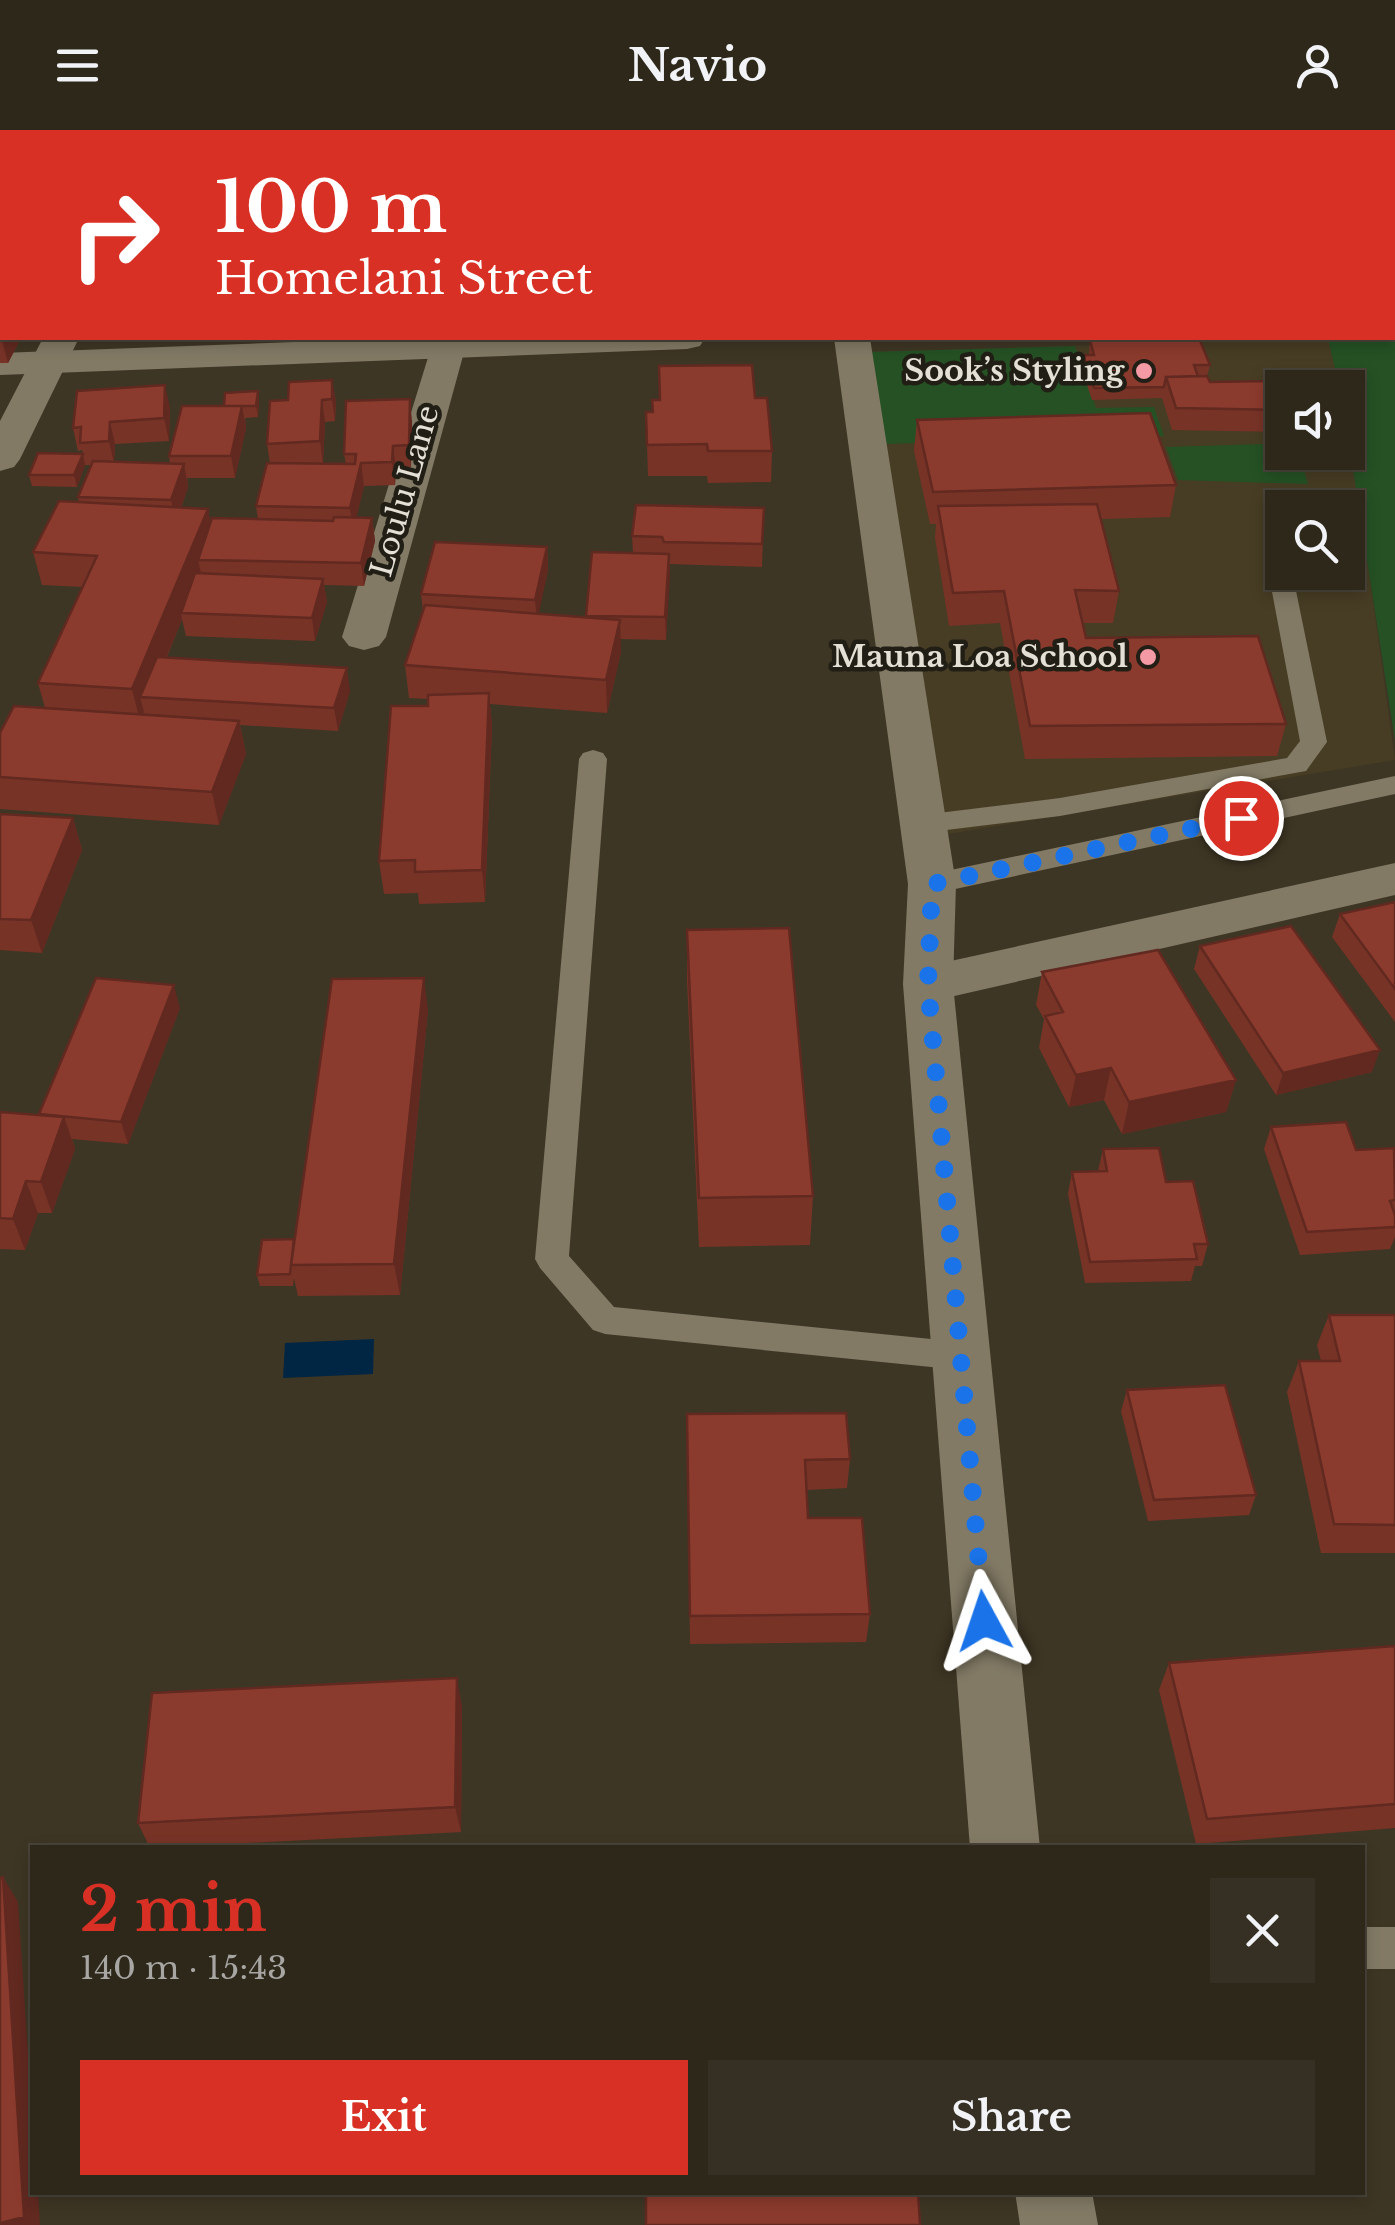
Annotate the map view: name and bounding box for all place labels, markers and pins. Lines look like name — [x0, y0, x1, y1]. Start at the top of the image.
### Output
place label: Sook’s Styling — [904, 352, 1125, 389]
marker: Sook’s Styling — [1133, 360, 1155, 382]
place label: Mauna Loa School — [832, 638, 1128, 675]
marker: Mauna Loa School — [1137, 646, 1159, 668]
pin — [1199, 776, 1284, 861]

